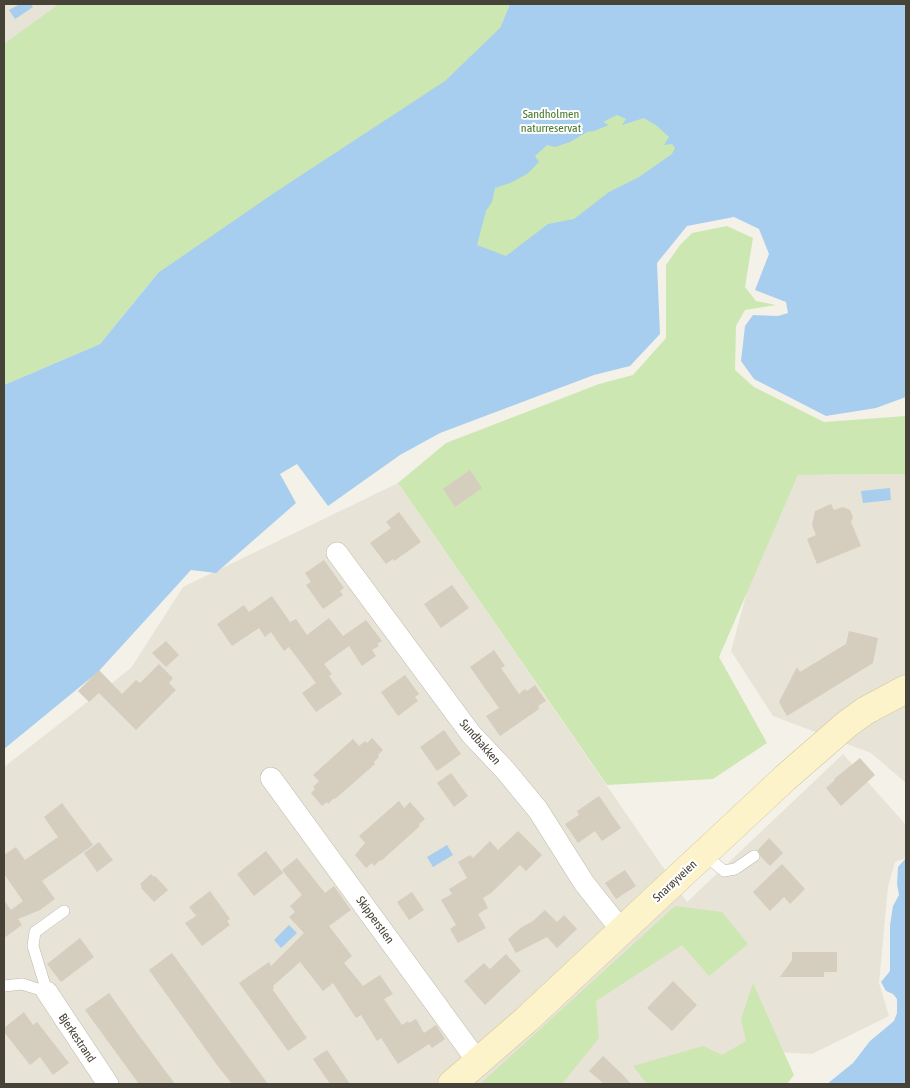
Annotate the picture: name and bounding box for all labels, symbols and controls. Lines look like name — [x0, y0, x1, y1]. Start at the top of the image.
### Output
park label: Sandholmen naturreservat — [521, 107, 581, 135]
street label: Sundbakken — [456, 716, 504, 768]
street label: Snarøyveien — [650, 857, 700, 905]
street label: Skipperstien — [353, 894, 397, 946]
street label: Bjerkestrand — [55, 1011, 99, 1065]

